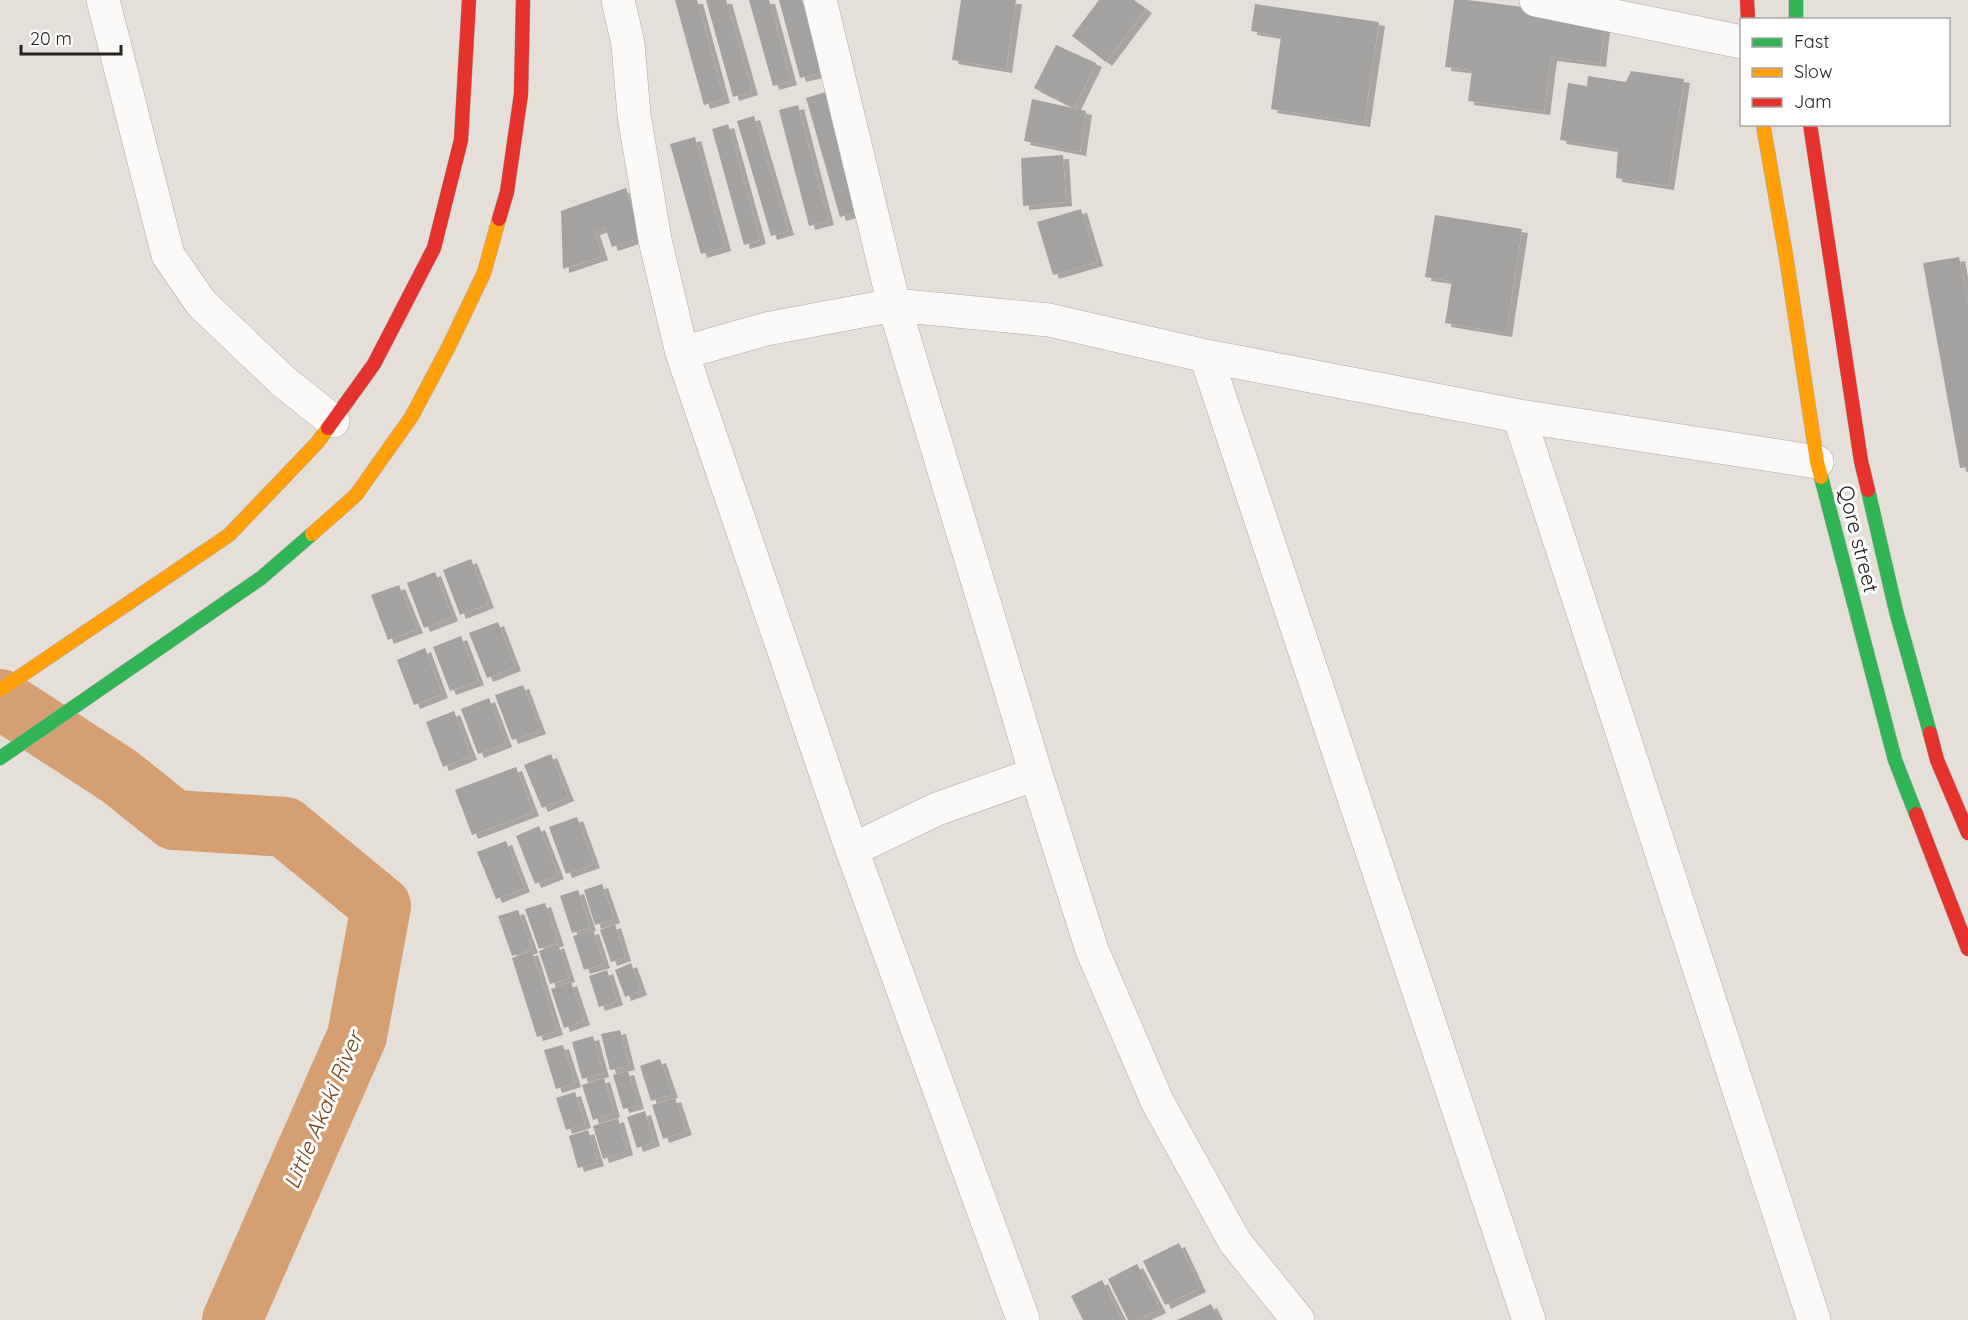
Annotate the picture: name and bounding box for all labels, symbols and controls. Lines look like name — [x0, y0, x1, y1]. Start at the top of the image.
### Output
scale bar — [21, 18, 122, 56]
legend — [1740, 18, 1950, 126]
text: 20 m — [30, 27, 72, 50]
text: Fast — [1794, 30, 1829, 53]
text: Slow — [1794, 60, 1832, 83]
text: Jam — [1794, 90, 1832, 113]
street label: Qore street — [1833, 482, 1885, 595]
water label: Little Akaki River — [277, 1025, 370, 1193]

